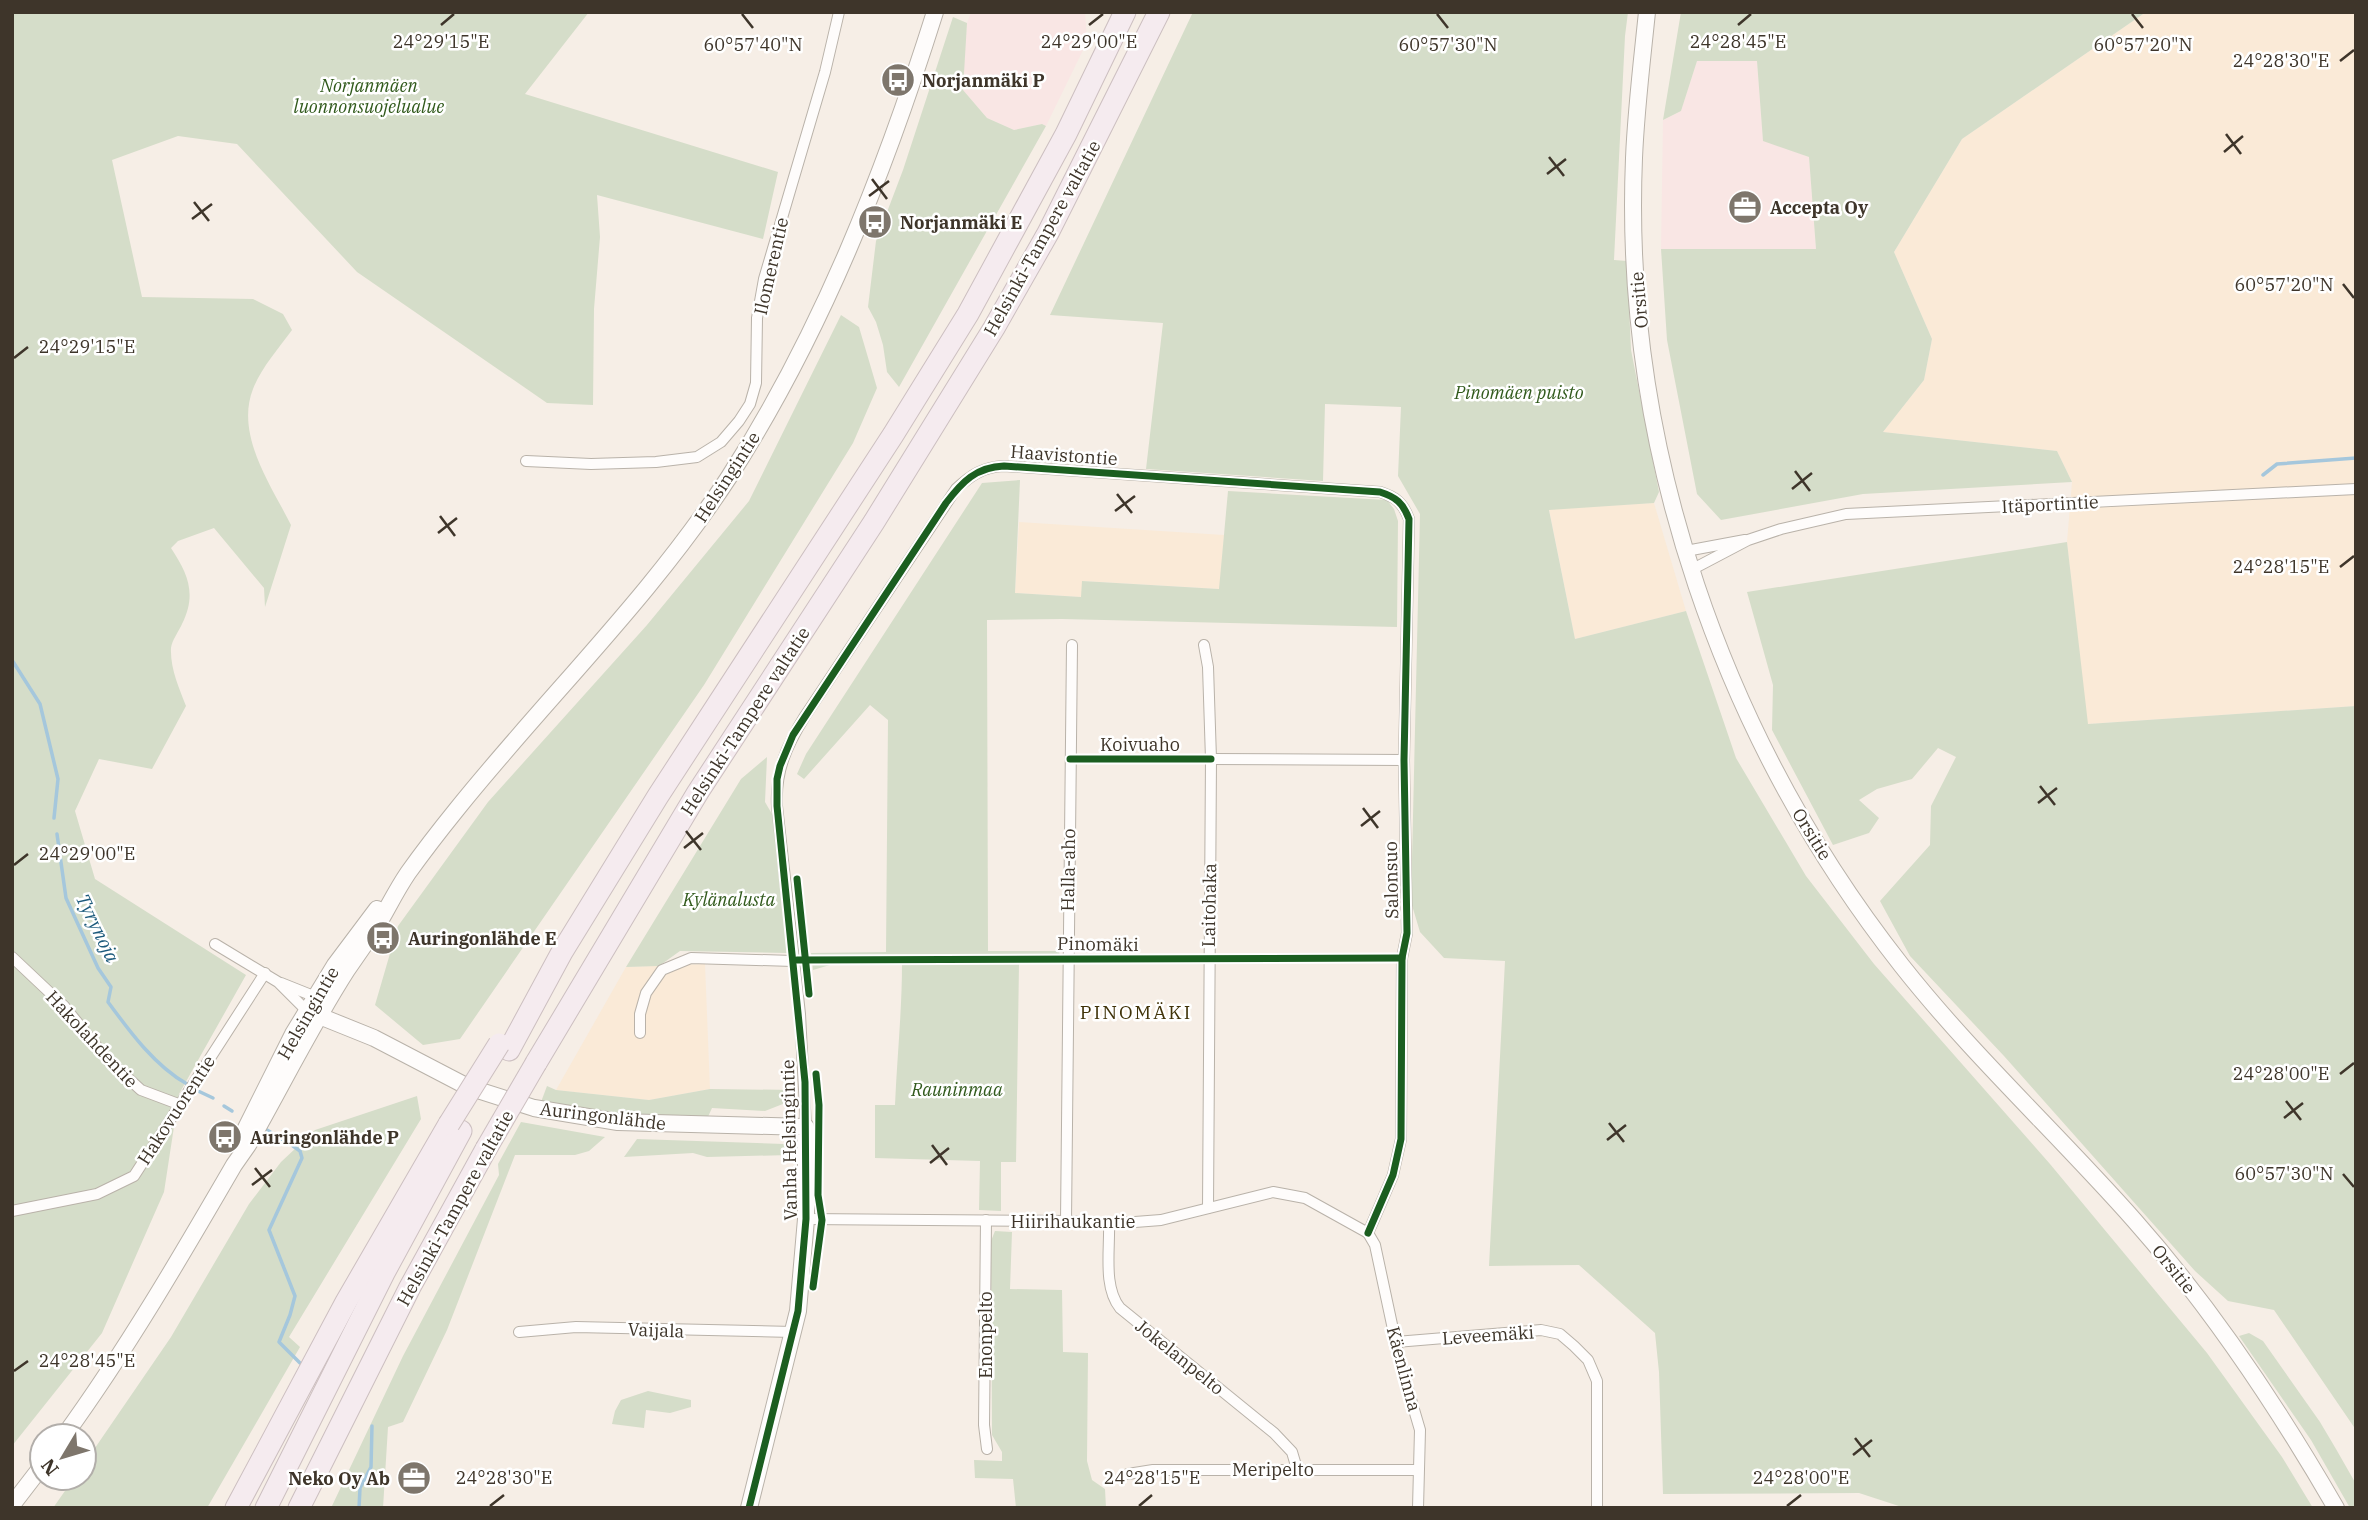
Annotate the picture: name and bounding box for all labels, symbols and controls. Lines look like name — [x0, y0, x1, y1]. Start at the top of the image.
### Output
text: 24°29'15"E — [393, 30, 489, 53]
text: 24°29'00"E — [1041, 30, 1137, 53]
text: 24°28'45"E — [1690, 30, 1786, 53]
text: 60°57'40"N — [704, 33, 803, 56]
text: 60°57'30"N — [1399, 33, 1498, 56]
text: 60°57'20"N — [2094, 33, 2193, 56]
text: 24°28'30"E — [2233, 49, 2329, 72]
bus stop icon: Norjanmäki P — [879, 61, 917, 99]
place label: Norjanmäki P — [922, 69, 1045, 92]
park label: Norjanmäen luonnonsuojelualue — [294, 74, 444, 118]
street label: Helsinki-Tampere valtatie — [978, 136, 1106, 340]
office icon: Accepta Oy — [1726, 188, 1764, 226]
place label: Accepta Oy — [1770, 196, 1869, 219]
bus stop icon: Norjanmäki E — [856, 203, 894, 241]
place label: Norjanmäki E — [900, 211, 1022, 234]
street label: Ilomerentie — [749, 215, 793, 317]
street label: Orsitie — [1625, 271, 1653, 329]
text: 60°57'20"N — [2235, 273, 2334, 296]
text: 24°29'15"E — [39, 335, 135, 358]
park label: Pinomäen puisto — [1453, 381, 1584, 404]
street label: Helsingintie — [689, 427, 765, 527]
street label: Haavistontie — [1010, 440, 1118, 470]
street label: Itäportintie — [2001, 490, 2099, 518]
text: 24°28'15"E — [2233, 555, 2329, 578]
street label: Helsinki-Tampere valtatie — [675, 622, 815, 820]
street label: Koivuaho — [1100, 733, 1180, 756]
street label: Orsitie — [1787, 804, 1837, 864]
street label: Halla-aho — [1056, 828, 1080, 912]
street label: Salonsuo — [1379, 841, 1403, 919]
text: 24°29'00"E — [39, 842, 135, 865]
street label: Laitohaka — [1197, 863, 1221, 947]
park label: Kylänalusta — [682, 888, 775, 911]
water label: Tyrynoja — [71, 890, 125, 967]
bus stop icon: Auringonlähde E — [364, 919, 402, 957]
place label: Auringonlähde E — [408, 927, 557, 950]
street label: Pinomäki — [1057, 932, 1139, 956]
street label: Helsingintie — [272, 962, 344, 1064]
street label: Hakolahdentie — [41, 986, 143, 1092]
district label: PINOMÄKI — [1080, 1000, 1192, 1024]
street label: Hakovuorentie — [132, 1051, 220, 1169]
street label: Vanha Helsingintie — [776, 1059, 802, 1221]
text: 24°28'00"E — [2233, 1062, 2329, 1085]
park label: Rauninmaa — [910, 1078, 1003, 1101]
street label: Auringonlähde — [539, 1097, 667, 1135]
street label: Helsinki-Tampere valtatie — [391, 1106, 519, 1310]
bus stop icon: Auringonlähde P — [206, 1118, 244, 1156]
place label: Auringonlähde P — [250, 1126, 399, 1149]
text: 60°57'30"N — [2235, 1162, 2334, 1185]
street label: Hiirihaukantie — [1011, 1210, 1135, 1233]
street label: Orsitie — [2147, 1240, 2201, 1298]
street label: Enonpelto — [974, 1291, 997, 1379]
street label: Jokelanpelto — [1131, 1314, 1229, 1400]
street label: Vaijala — [627, 1318, 685, 1342]
street label: Leveemäki — [1441, 1320, 1535, 1350]
street label: Käenlinna — [1382, 1324, 1426, 1414]
text: 24°28'45"E — [39, 1349, 135, 1372]
north arrow — [28, 1422, 98, 1492]
text: N — [36, 1454, 64, 1481]
street label: Meripelto — [1232, 1458, 1314, 1481]
office icon: Neko Oy Ab — [395, 1459, 433, 1497]
text: 24°28'30"E — [456, 1466, 552, 1489]
text: 24°28'15"E — [1104, 1466, 1200, 1489]
text: 24°28'00"E — [1753, 1466, 1849, 1489]
place label: Neko Oy Ab — [288, 1467, 390, 1490]

